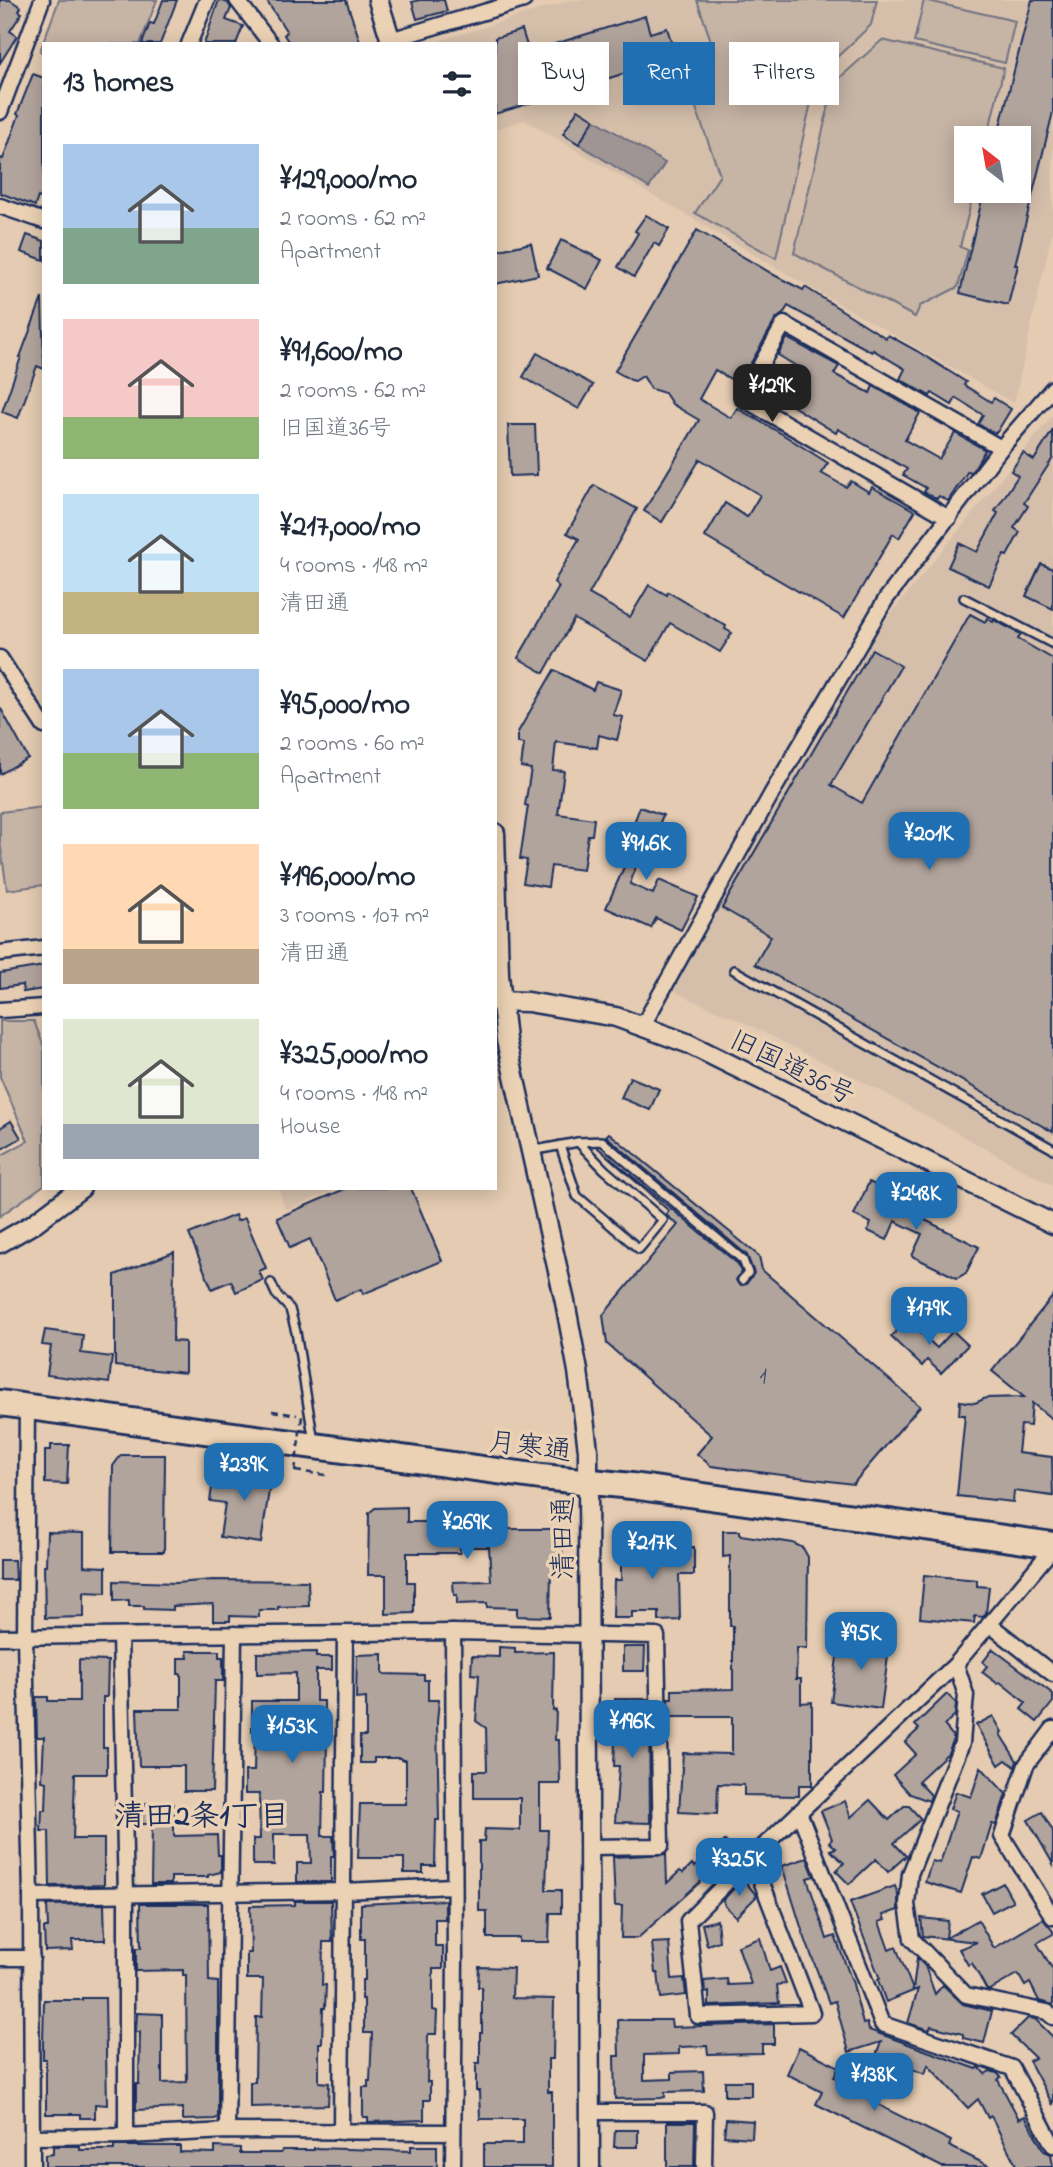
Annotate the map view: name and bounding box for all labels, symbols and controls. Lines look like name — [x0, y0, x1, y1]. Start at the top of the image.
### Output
chip: Buy — [518, 42, 609, 105]
chip: Rent — [623, 42, 715, 105]
chip: Filters — [729, 42, 839, 105]
text: 13 homes — [63, 62, 174, 106]
icon: filters — [438, 65, 476, 103]
north arrow — [954, 126, 1031, 203]
map controls — [954, 126, 1031, 203]
text: ¥129,000/mo — [280, 159, 417, 203]
icon: home — [119, 172, 203, 256]
text: 2 rooms · 62 m² — [280, 203, 426, 236]
text: Apartment — [280, 236, 381, 269]
text: ¥91,600/mo — [280, 331, 403, 375]
icon: home — [119, 347, 203, 431]
pin: ¥129K — [723, 364, 821, 424]
text: ¥129K — [749, 370, 795, 403]
text: 2 rooms · 62 m² — [280, 375, 426, 408]
text: 旧国道36号 — [280, 413, 392, 446]
text: ¥217,000/mo — [280, 506, 421, 550]
icon: home — [119, 522, 203, 606]
text: 4 rooms · 148 m² — [280, 550, 428, 583]
text: 清田通 — [280, 588, 349, 621]
text: ¥95,000/mo — [280, 684, 410, 728]
icon: home — [119, 697, 203, 781]
text: 2 rooms · 60 m² — [280, 728, 425, 761]
text: Apartment — [280, 761, 381, 794]
pin: ¥201K — [880, 812, 978, 872]
text: ¥201K — [905, 818, 953, 851]
pin: ¥91.6K — [589, 822, 703, 882]
text: ¥91.6K — [621, 828, 671, 861]
text: ¥196,000/mo — [280, 856, 416, 900]
icon: home — [119, 872, 203, 956]
text: 3 rooms · 107 m² — [280, 900, 429, 933]
text: 清田通 — [280, 938, 349, 971]
street label: 旧国道36号 — [721, 1021, 862, 1117]
text: ¥325,000/mo — [280, 1034, 428, 1078]
icon: home — [119, 1047, 203, 1131]
text: 4 rooms · 148 m² — [280, 1078, 428, 1111]
text: House — [280, 1111, 340, 1144]
pin: ¥248K — [867, 1172, 965, 1232]
text: ¥248K — [891, 1178, 941, 1211]
pin: ¥179K — [880, 1288, 978, 1347]
text: ¥179K — [907, 1293, 951, 1326]
house number: 1 — [759, 1360, 767, 1395]
street label: 月寒通 — [485, 1423, 574, 1474]
pin: ¥239K — [195, 1444, 293, 1503]
text: ¥239K — [220, 1449, 268, 1482]
street label: 清田通 — [545, 1496, 586, 1580]
pin: ¥269K — [418, 1502, 516, 1561]
text: ¥269K — [443, 1507, 491, 1540]
pin: ¥217K — [603, 1522, 701, 1581]
text: ¥217K — [628, 1527, 676, 1560]
pin: ¥95K — [820, 1612, 902, 1672]
text: ¥95K — [841, 1618, 881, 1651]
pin: ¥196K — [583, 1700, 681, 1760]
pin: ¥153K — [243, 1706, 341, 1765]
text: ¥196K — [610, 1706, 654, 1739]
text: ¥153K — [267, 1711, 317, 1744]
district label: 清田2条1丁目 — [115, 1796, 289, 1840]
pin: ¥325K — [690, 1839, 788, 1898]
text: ¥325K — [712, 1844, 766, 1877]
pin: ¥138K — [825, 2054, 923, 2113]
text: ¥138K — [851, 2059, 897, 2092]

